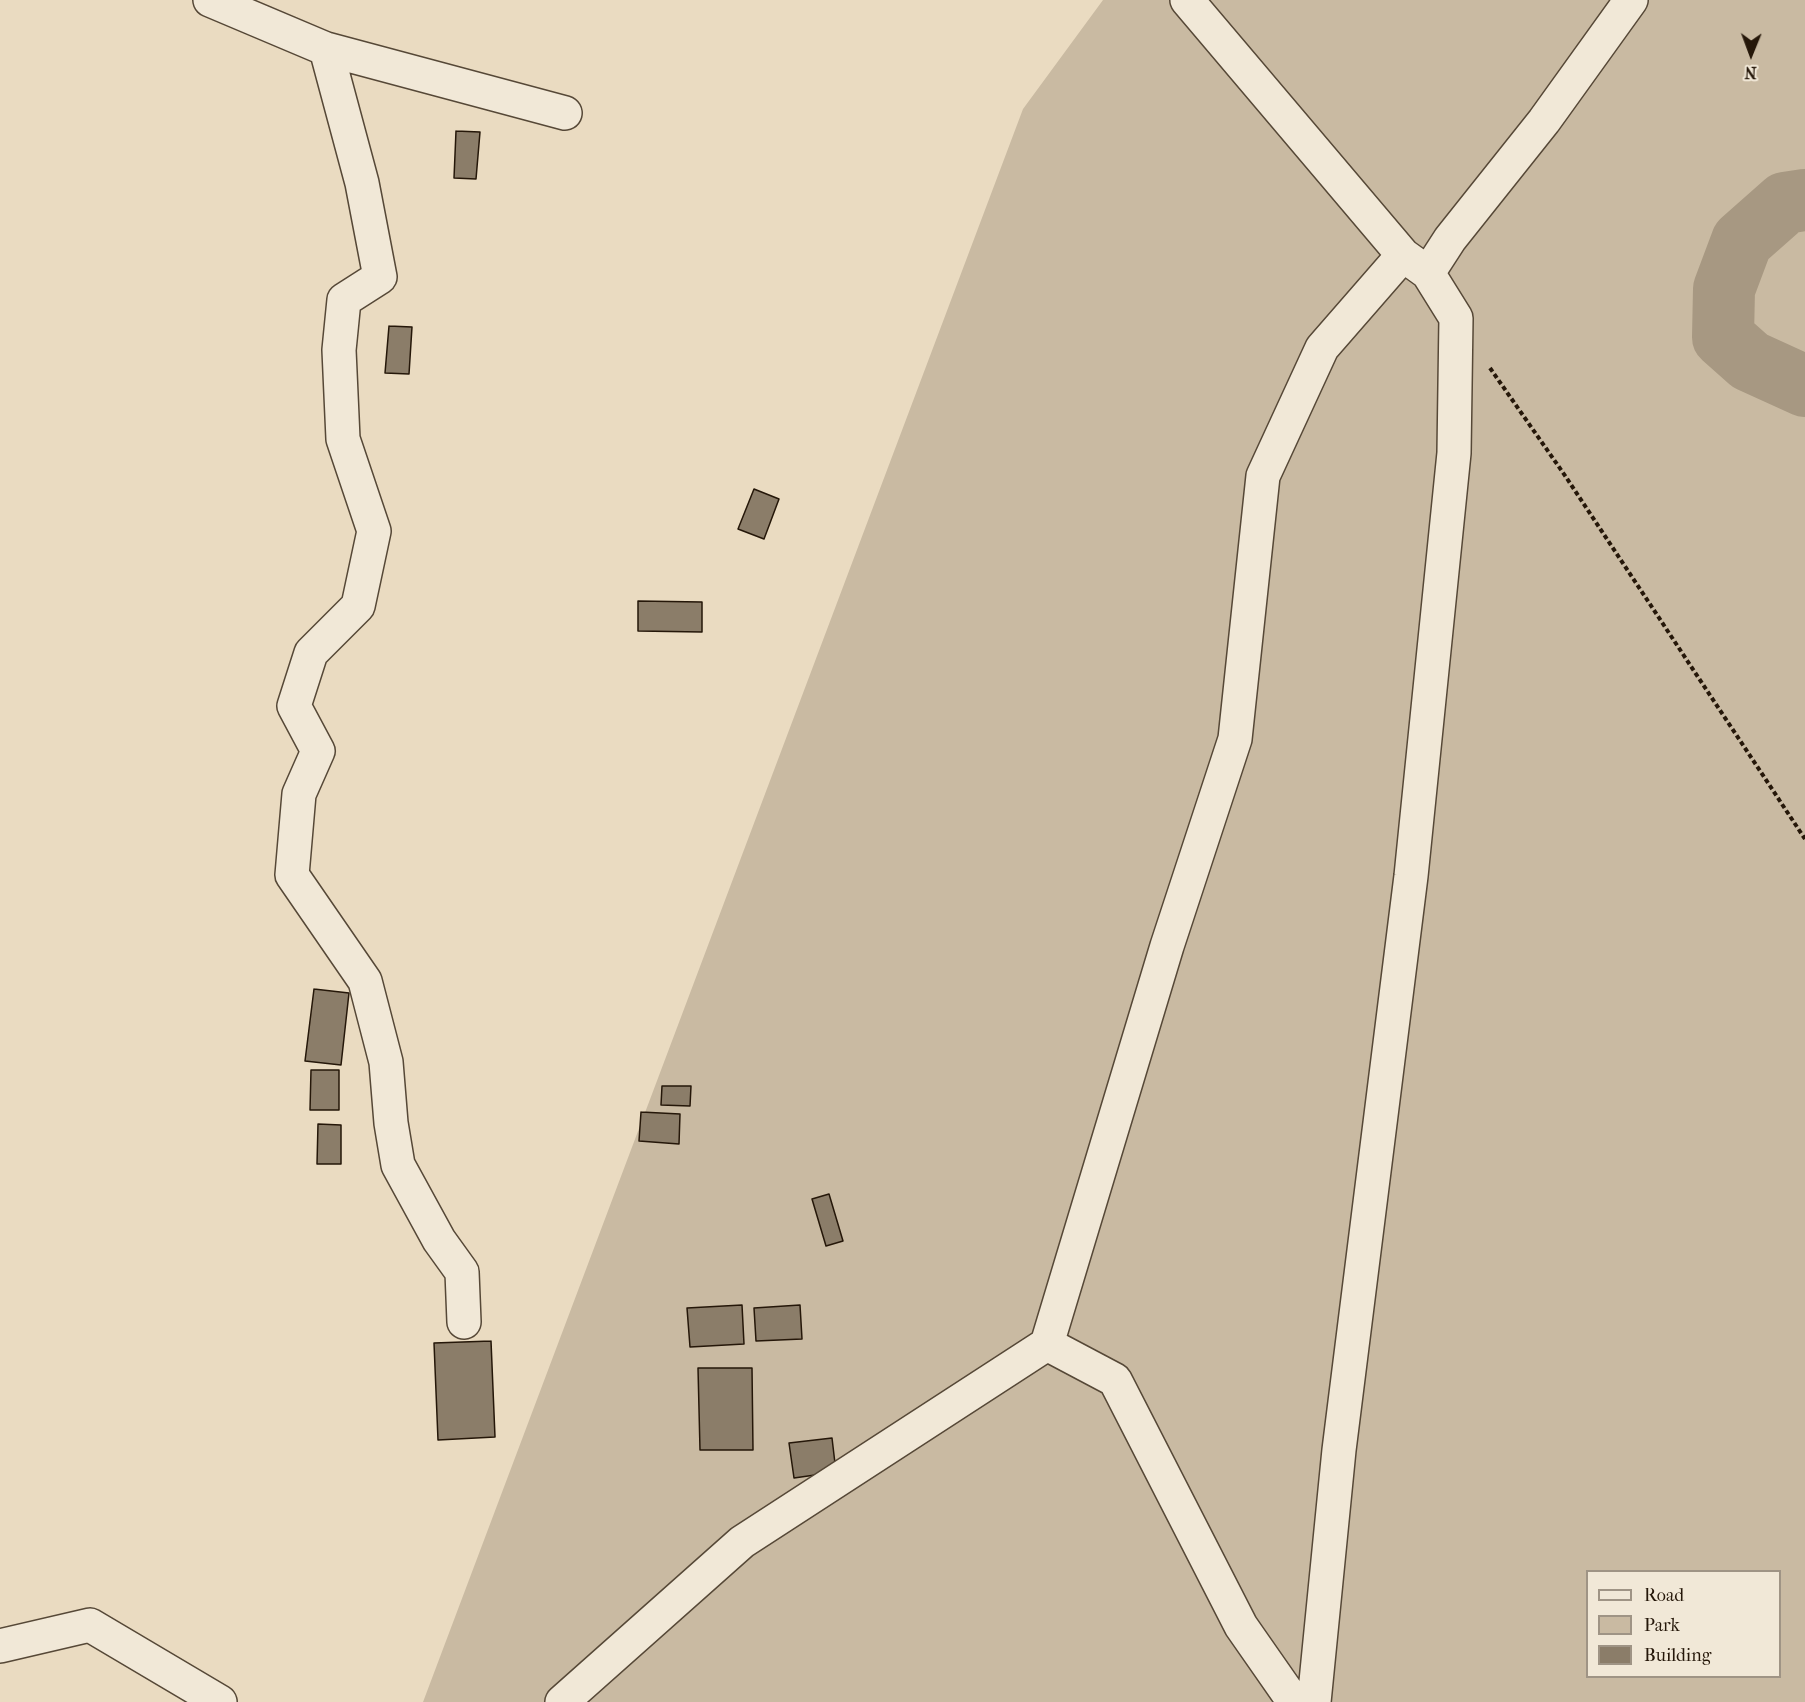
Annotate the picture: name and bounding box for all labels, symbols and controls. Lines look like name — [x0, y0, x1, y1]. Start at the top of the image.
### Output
north arrow — [1721, 24, 1781, 84]
text: N — [1744, 63, 1757, 82]
legend — [1586, 1570, 1781, 1678]
text: Road — [1644, 1585, 1684, 1606]
text: Park — [1644, 1615, 1680, 1636]
text: Building — [1644, 1645, 1711, 1666]

